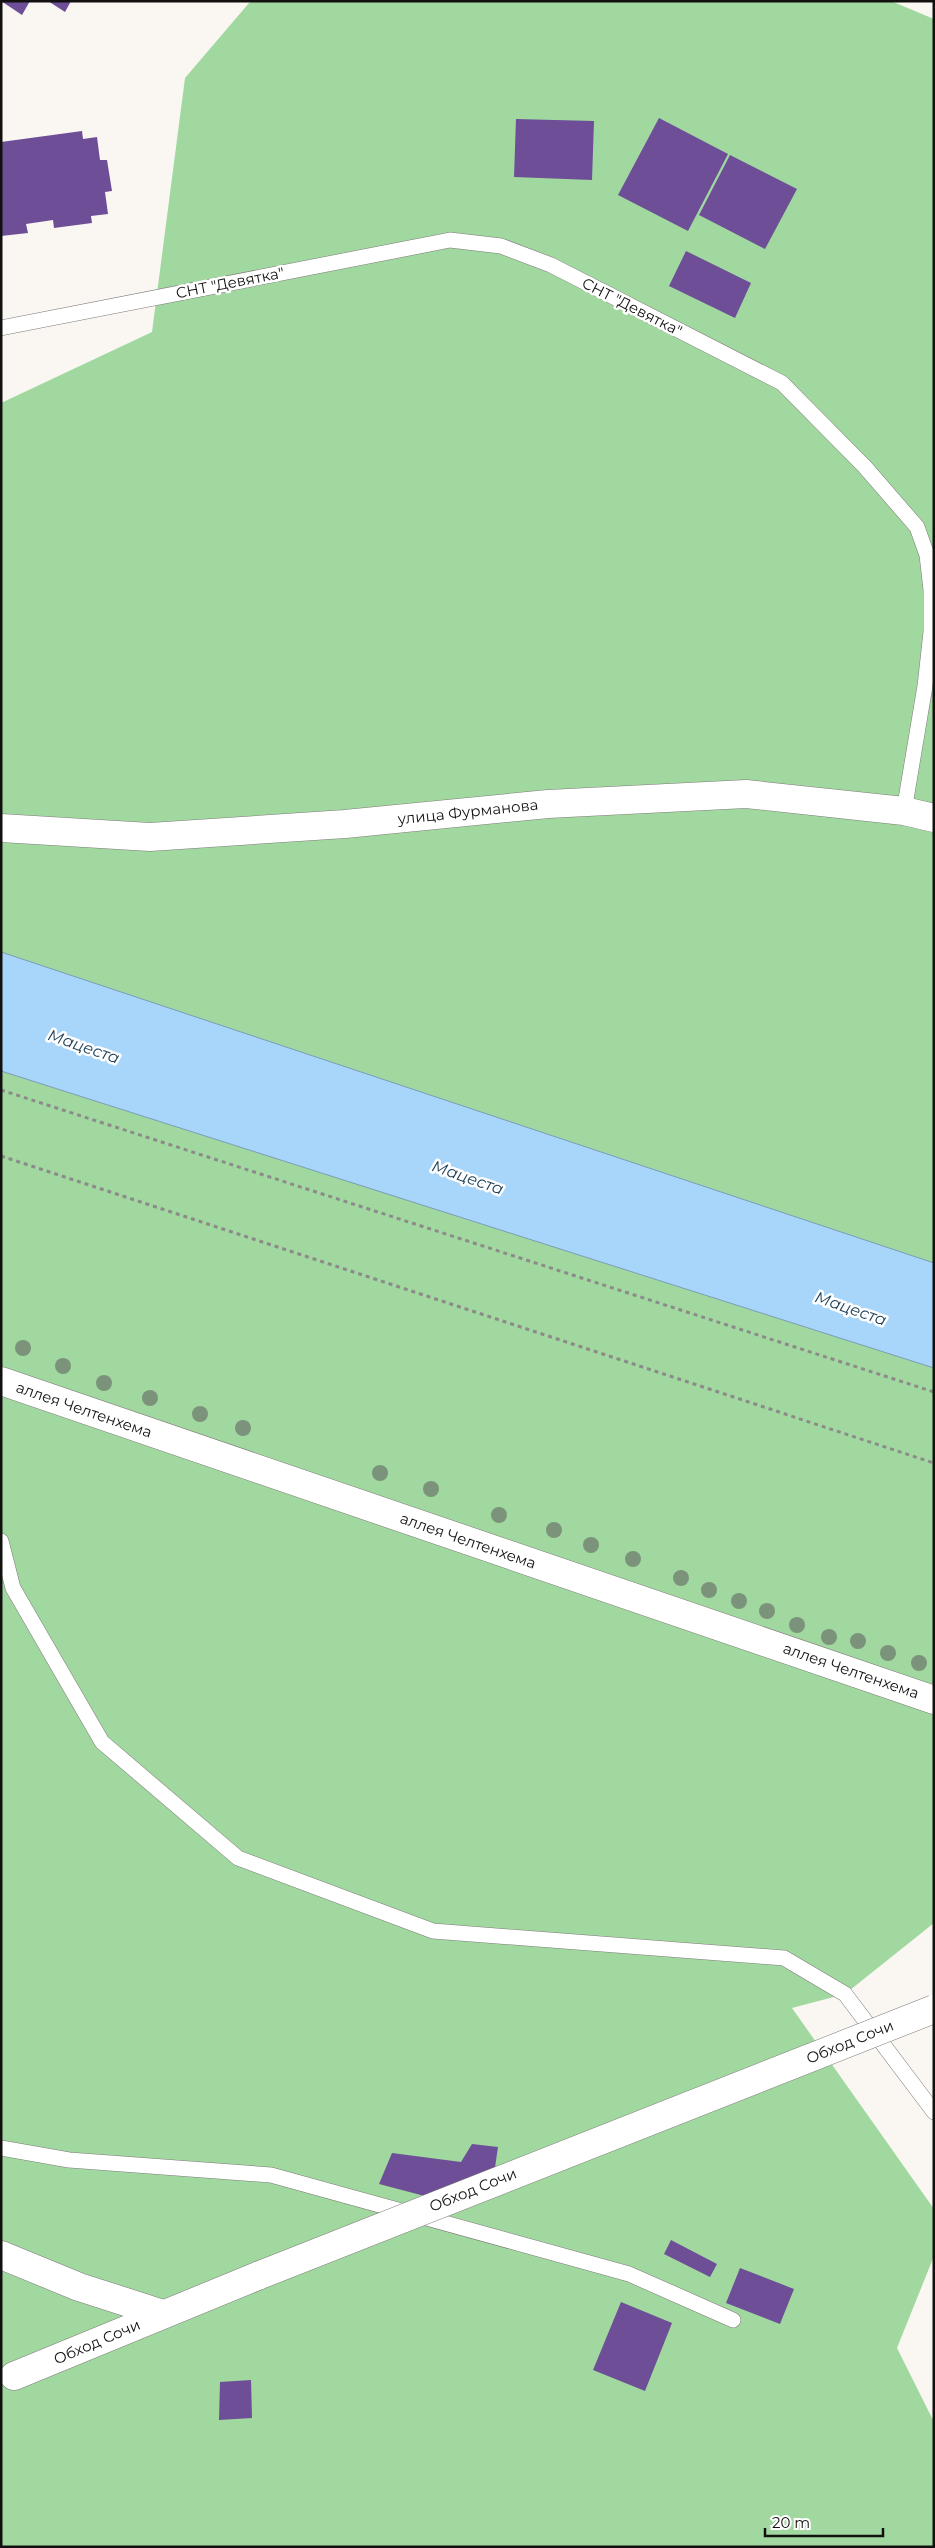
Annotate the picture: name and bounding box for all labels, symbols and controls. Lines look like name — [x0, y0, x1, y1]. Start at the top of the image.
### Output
street label: СНТ "Девятка" — [174, 263, 286, 302]
street label: СНТ "Девятка" — [579, 273, 686, 340]
street label: улица Фурманова — [396, 795, 539, 828]
water label: Мацеста — [46, 1025, 122, 1068]
water label: Мацеста — [430, 1156, 506, 1199]
water label: Мацеста — [813, 1287, 889, 1330]
street label: аллея Челтенхема — [14, 1377, 155, 1442]
street label: аллея Челтенхема — [398, 1508, 539, 1573]
street label: аллея Челтенхема — [781, 1638, 922, 1703]
street label: Обход Сочи — [803, 2015, 896, 2068]
street label: Обход Сочи — [426, 2163, 519, 2216]
street label: Обход Сочи — [51, 2315, 143, 2368]
scale bar — [765, 2506, 882, 2538]
text: 20 m — [772, 2513, 810, 2532]

